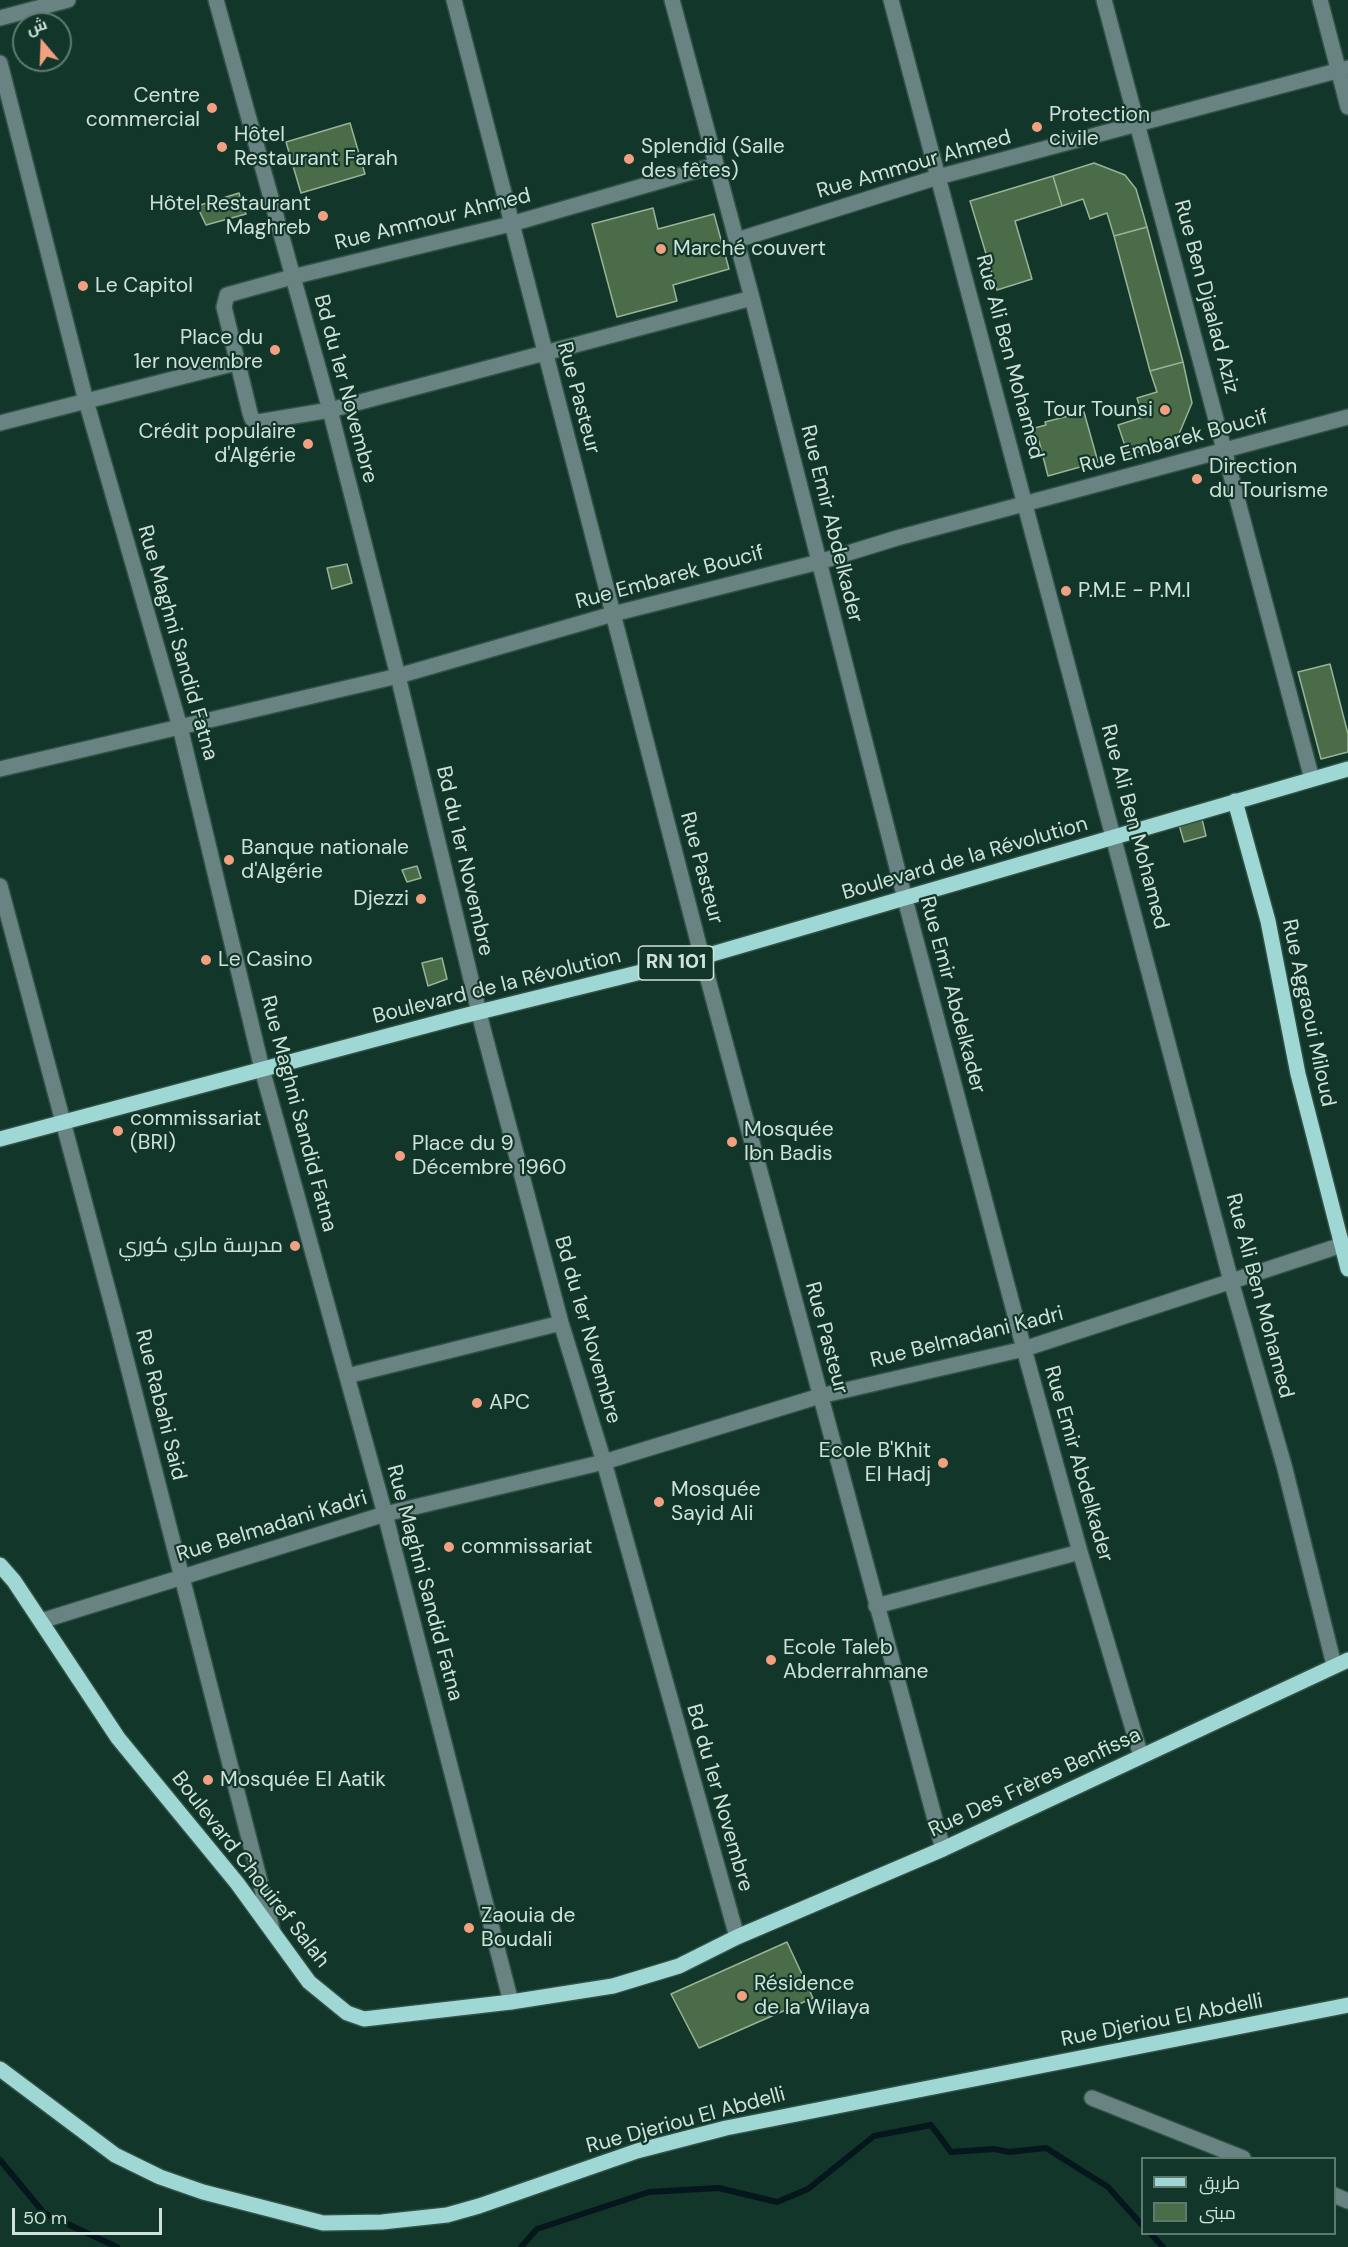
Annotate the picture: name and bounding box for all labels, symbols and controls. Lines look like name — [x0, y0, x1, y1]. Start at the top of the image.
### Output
north arrow — [12, 12, 72, 72]
text: ش — [24, 13, 50, 40]
place label: Centre commercial — [86, 83, 200, 133]
marker: Centre commercial — [205, 101, 219, 115]
place label: Protection civile — [1049, 102, 1150, 152]
marker: Protection civile — [1030, 120, 1044, 134]
place label: Hôtel Restaurant Farah — [234, 122, 398, 172]
street label: Rue Ammour Ahmed — [814, 125, 1014, 205]
place label: Splendid (Salle des fêtes) — [641, 134, 785, 184]
marker: Hôtel Restaurant Farah — [215, 140, 229, 154]
marker: Splendid (Salle des fêtes) — [622, 152, 636, 166]
street label: Rue Ammour Ahmed — [332, 183, 534, 257]
place label: Hôtel Restaurant Maghreb — [150, 191, 311, 241]
street label: Rue Ben Djaalad Aziz — [1168, 197, 1244, 397]
marker: Hôtel Restaurant Maghreb — [316, 209, 330, 223]
place label: Marché couvert — [673, 236, 826, 262]
marker: Marché couvert — [654, 242, 668, 256]
street label: Rue Ali Ben Mohamed — [970, 252, 1048, 462]
place label: Le Capitol — [95, 273, 193, 299]
marker: Le Capitol — [76, 279, 90, 293]
street label: Bd du 1er Novembre — [308, 292, 382, 486]
place label: Place du 1er novembre — [134, 325, 263, 375]
street label: Rue Pasteur — [551, 339, 605, 457]
marker: Place du 1er novembre — [268, 343, 282, 357]
place label: Tour Tounsi — [1043, 397, 1153, 423]
marker: Tour Tounsi — [1158, 403, 1172, 417]
street label: Rue Embarek Boucif — [1077, 405, 1271, 479]
place label: Crédit populaire d'Algérie — [138, 419, 296, 469]
street label: Rue Emir Abdelkader — [794, 423, 868, 625]
marker: Crédit populaire d'Algérie — [301, 437, 315, 451]
place label: Direction du Tourisme — [1209, 454, 1328, 504]
marker: Direction du Tourisme — [1190, 472, 1204, 486]
street label: Rue Maghni Sandid Fatna — [131, 522, 223, 764]
street label: Rue Embarek Boucif — [573, 541, 767, 615]
place label: P.M.E - P.M.I — [1078, 578, 1191, 604]
marker: P.M.E - P.M.I — [1059, 584, 1073, 598]
street label: Rue Ali Ben Mohamed — [1095, 722, 1173, 932]
street label: Bd du 1er Novembre — [430, 764, 498, 958]
street label: Rue Pasteur — [674, 809, 728, 927]
street label: Boulevard de la Révolution — [839, 812, 1091, 906]
place label: Banque nationale d'Algérie — [241, 835, 409, 885]
marker: Banque nationale d'Algérie — [222, 853, 236, 867]
place label: Djezzi — [353, 886, 409, 912]
marker: Djezzi — [414, 892, 428, 906]
street label: Rue Emir Abdelkader — [914, 894, 990, 1096]
street label: Rue Aggaoui Miloud — [1276, 917, 1340, 1109]
street label: Boulevard de la Révolution — [370, 944, 624, 1030]
road number: RN 101 — [638, 946, 714, 980]
place label: Le Casino — [218, 947, 313, 973]
marker: Le Casino — [199, 953, 213, 967]
street label: Rue Maghni Sandid Fatna — [254, 993, 342, 1235]
place label: commissariat (BRI) — [130, 1106, 262, 1156]
place label: Mosquée Ibn Badis — [744, 1117, 834, 1167]
marker: commissariat (BRI) — [111, 1124, 125, 1138]
place label: Place du 9 Décembre 1960 — [412, 1131, 566, 1181]
marker: Mosquée Ibn Badis — [725, 1135, 739, 1149]
marker: Place du 9 Décembre 1960 — [393, 1149, 407, 1163]
street label: Rue Ali Ben Mohamed — [1220, 1191, 1298, 1401]
place label: مدرسة ماري كوري — [118, 1233, 283, 1259]
street label: Bd du 1er Novembre — [548, 1233, 626, 1427]
marker: مدرسة ماري كوري — [288, 1239, 302, 1253]
street label: Rue Pasteur — [799, 1279, 853, 1397]
street label: Rue Belmadani Kadri — [868, 1302, 1066, 1374]
street label: Rue Rabahi Said — [129, 1327, 191, 1483]
street label: Rue Emir Abdelkader — [1038, 1363, 1118, 1565]
place label: APC — [489, 1390, 530, 1416]
marker: APC — [470, 1396, 484, 1410]
place label: Ecole B'Khit El Hadj — [819, 1438, 931, 1488]
marker: Ecole B'Khit El Hadj — [936, 1456, 950, 1470]
street label: Rue Maghni Sandid Fatna — [380, 1462, 468, 1704]
place label: Mosquée Sayid Ali — [671, 1477, 761, 1527]
street label: Rue Belmadani Kadri — [174, 1486, 370, 1568]
marker: Mosquée Sayid Ali — [652, 1495, 666, 1509]
place label: commissariat — [461, 1534, 593, 1560]
marker: commissariat — [442, 1540, 456, 1554]
place label: Ecole Taleb Abderrahmane — [783, 1635, 928, 1685]
marker: Ecole Taleb Abderrahmane — [764, 1653, 778, 1667]
street label: Bd du 1er Novembre — [680, 1701, 758, 1895]
street label: Rue Des Frères Benfissa — [925, 1723, 1145, 1843]
street label: Boulevard Chouiref Salah — [166, 1767, 334, 1973]
place label: Mosquée El Aatik — [220, 1767, 386, 1793]
marker: Mosquée El Aatik — [201, 1773, 215, 1787]
place label: Zaouia de Boudali — [481, 1903, 575, 1953]
marker: Zaouia de Boudali — [462, 1921, 476, 1935]
place label: Résidence de la Wilaya — [754, 1971, 870, 2021]
marker: Résidence de la Wilaya — [735, 1989, 749, 2003]
street label: Rue Djeriou El Abdelli — [1059, 1989, 1265, 2053]
street label: Rue Djeriou El Abdelli — [584, 2082, 788, 2160]
legend — [1141, 2157, 1336, 2235]
text: طريق — [1199, 2171, 1240, 2195]
scale bar — [15, 2196, 165, 2234]
text: مبنى — [1199, 2201, 1236, 2225]
text: 50 m — [23, 2206, 67, 2230]

